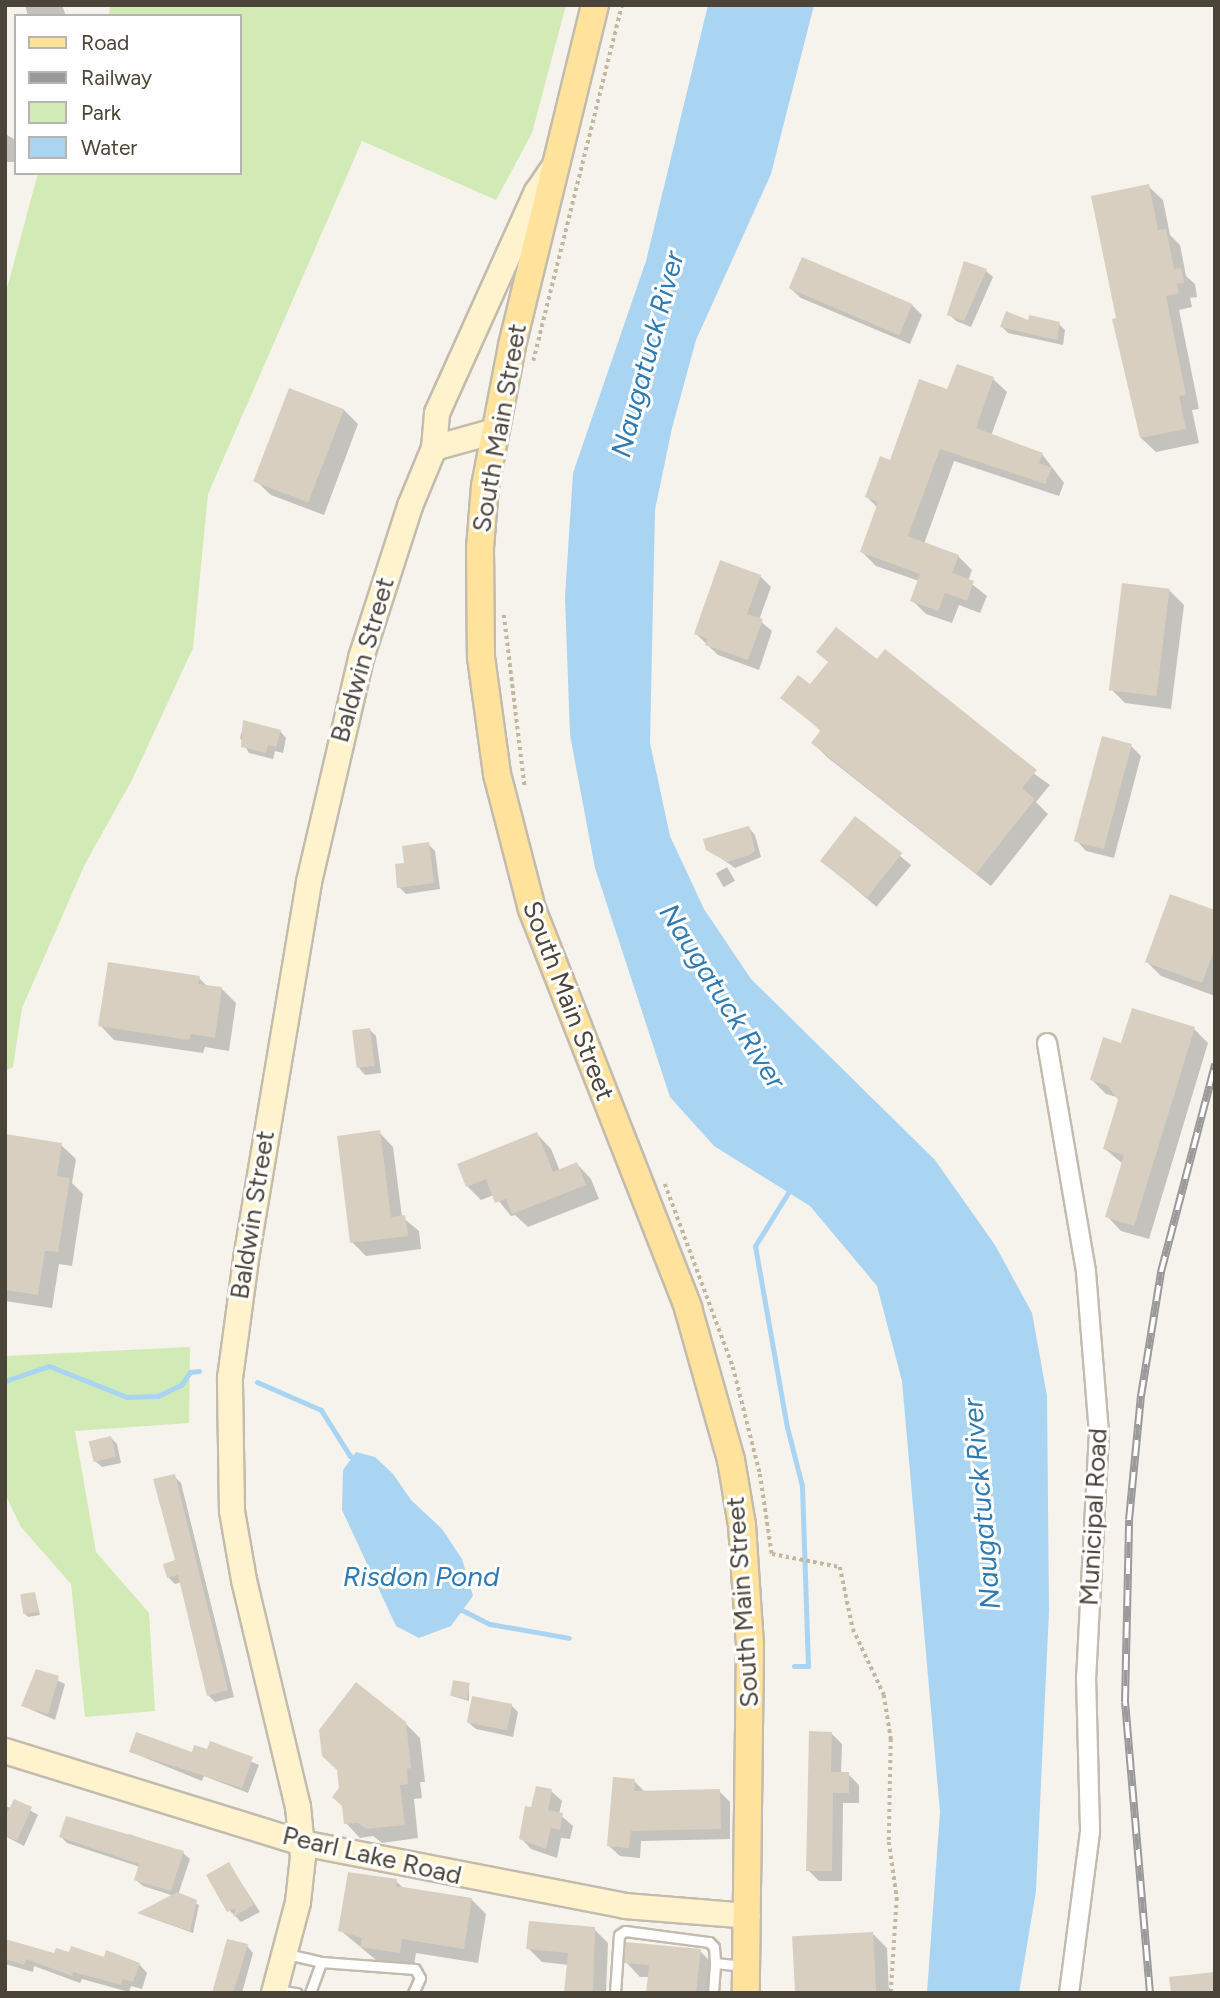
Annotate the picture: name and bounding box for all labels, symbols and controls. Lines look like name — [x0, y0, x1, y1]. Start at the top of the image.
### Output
legend — [14, 14, 242, 175]
text: Road — [81, 30, 129, 55]
text: Railway — [81, 65, 152, 90]
text: Park — [81, 100, 121, 125]
text: Water — [81, 135, 137, 160]
water label: Naugatuck River — [603, 247, 691, 461]
street label: South Main Street — [466, 321, 534, 535]
street label: Baldwin Street — [325, 574, 401, 746]
street label: South Main Street — [516, 897, 620, 1105]
water label: Naugatuck River — [653, 897, 793, 1095]
street label: Baldwin Street — [224, 1128, 282, 1302]
water label: Naugatuck River — [955, 1397, 1007, 1611]
street label: Municipal Road — [1074, 1427, 1114, 1607]
street label: South Main Street — [720, 1496, 766, 1708]
water label: Risdon Pond — [343, 1559, 499, 1593]
street label: Pearl Lake Road — [279, 1820, 465, 1892]

